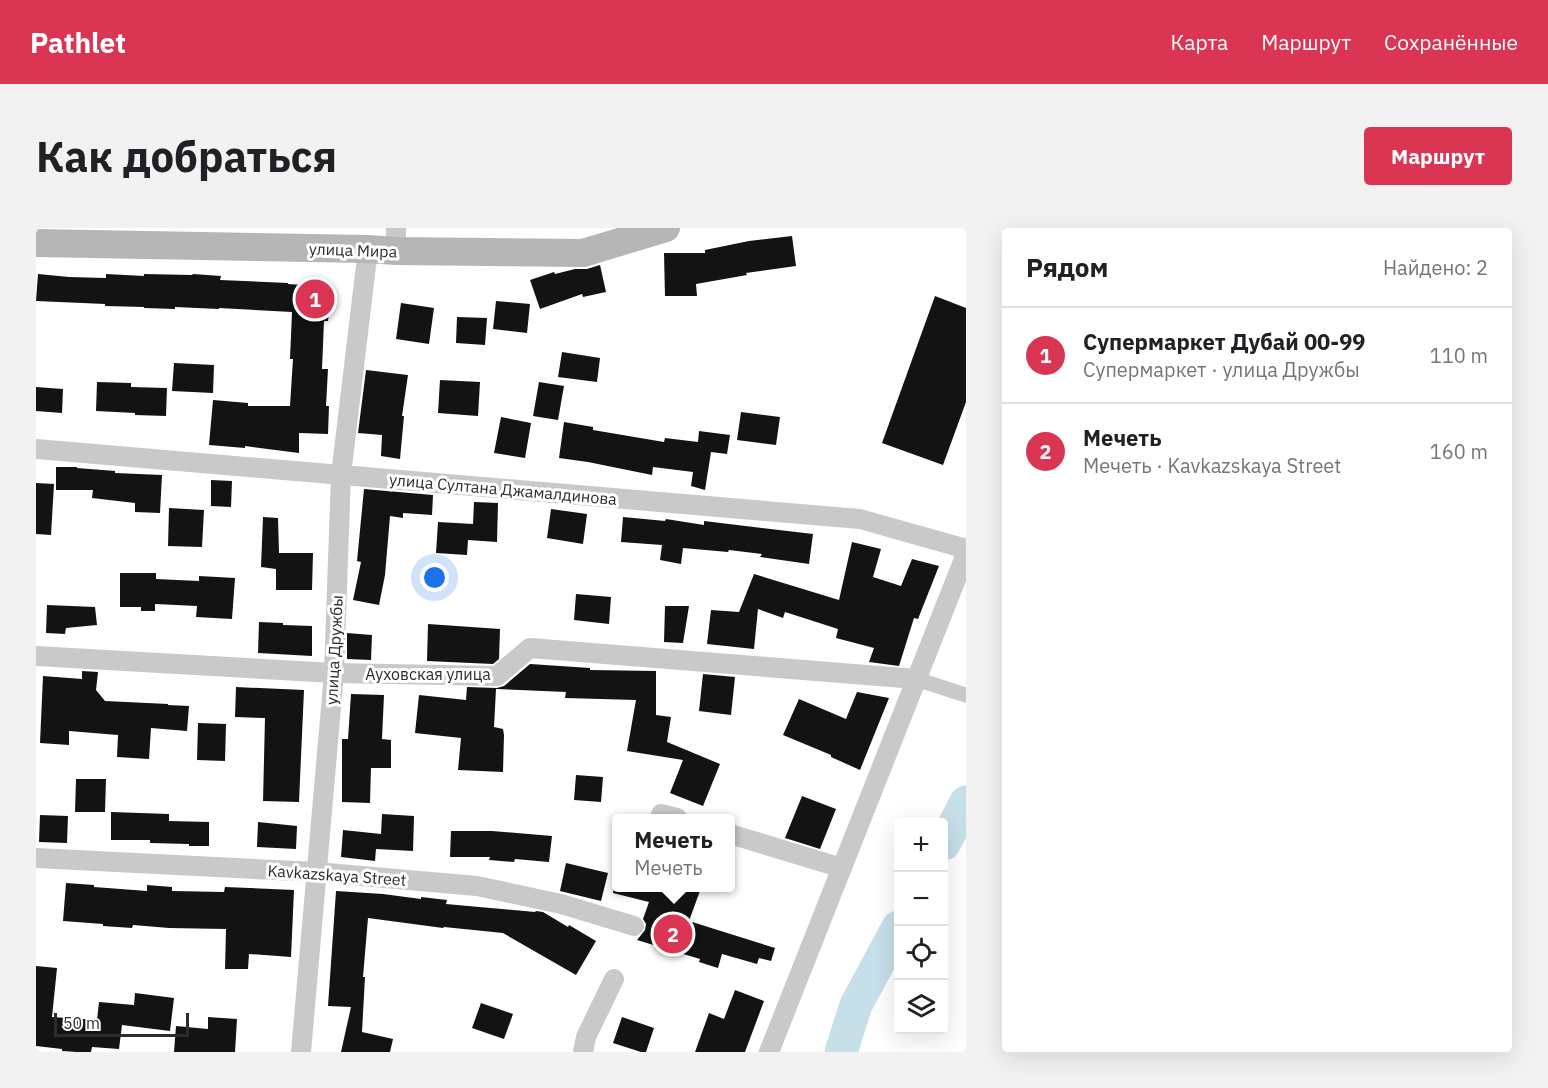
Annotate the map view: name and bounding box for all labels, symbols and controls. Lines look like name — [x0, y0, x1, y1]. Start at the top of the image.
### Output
text: Pathlet — [30, 24, 126, 61]
text: Карта — [1170, 28, 1228, 56]
text: Маршрут — [1261, 28, 1351, 56]
text: Сохранённые — [1384, 28, 1518, 56]
button: Маршрут — [1364, 127, 1512, 185]
text: Как добраться — [36, 129, 337, 184]
street label: улица Мира — [309, 238, 398, 262]
text: Рядом — [1026, 250, 1108, 284]
text: Найдено: 2 — [1383, 254, 1488, 281]
pin: 1 — [296, 276, 334, 322]
text: Супермаркет Дубай 00-99 — [1083, 327, 1366, 356]
text: 1 — [1040, 342, 1052, 369]
text: 110 m — [1430, 342, 1488, 369]
text: Супермаркет · улица Дружбы — [1083, 356, 1360, 383]
text: Мечеть — [1083, 423, 1162, 452]
text: 2 — [1040, 438, 1052, 465]
text: 160 m — [1430, 438, 1488, 465]
text: Мечеть · Kavkazskaya Street — [1083, 452, 1341, 479]
street label: улица Султана Джамалдинова — [388, 469, 618, 509]
your location — [420, 563, 449, 592]
street label: улица Дружбы — [321, 595, 347, 705]
street label: Ауховская улица — [365, 664, 491, 684]
popup — [612, 814, 735, 892]
map controls — [894, 818, 948, 1034]
button: + — [894, 818, 948, 872]
text: Мечеть — [634, 825, 713, 854]
text: Мечеть — [634, 854, 703, 881]
street label: Kavkazskaya Street — [267, 860, 407, 890]
button: − — [894, 872, 948, 926]
pin: 2 — [654, 912, 692, 956]
button: locate — [894, 926, 948, 980]
button: layers — [894, 980, 948, 1034]
scale bar — [54, 1010, 189, 1038]
text: 50 m — [63, 1013, 100, 1033]

